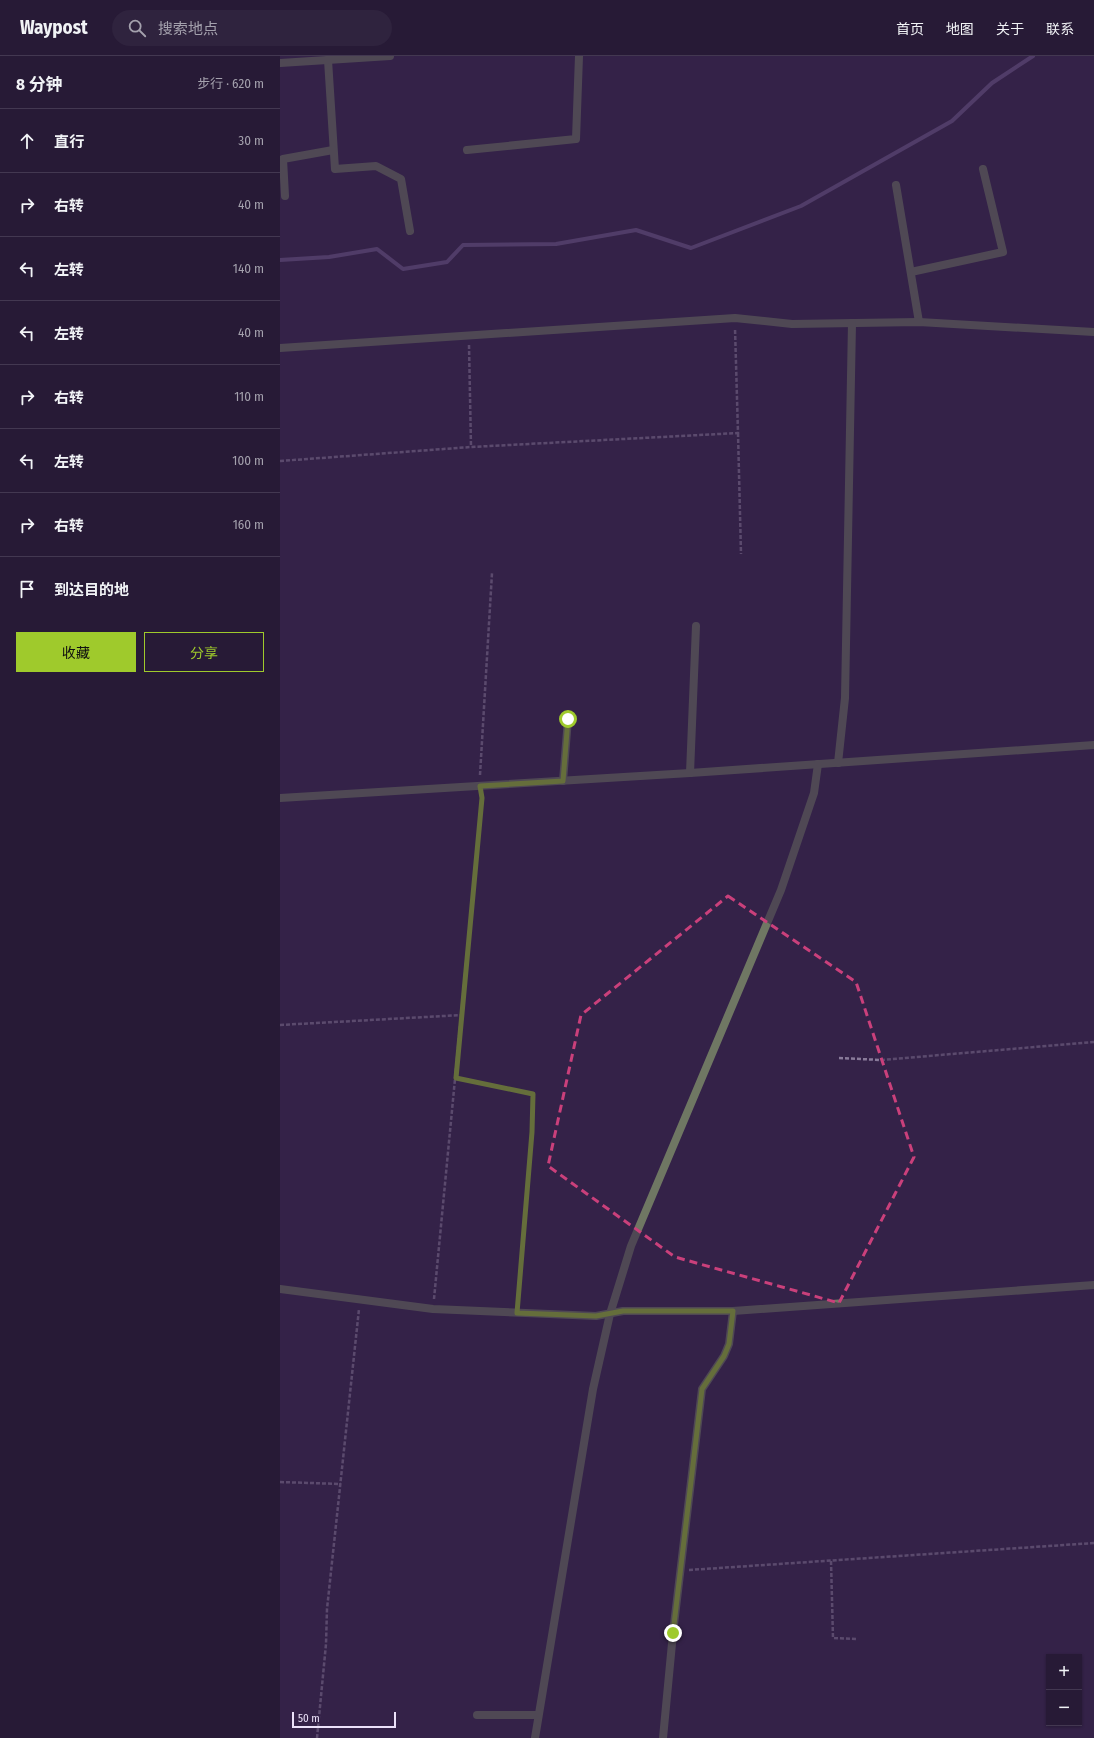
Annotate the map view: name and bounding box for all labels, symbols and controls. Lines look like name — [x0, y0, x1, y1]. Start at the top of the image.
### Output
search box — [112, 10, 392, 46]
text: Waypost — [20, 16, 88, 39]
icon: search — [126, 17, 148, 39]
text: 搜索地点 — [158, 20, 218, 38]
text: 首页 — [896, 21, 924, 38]
text: 地图 — [946, 21, 974, 38]
text: 关于 — [996, 21, 1024, 38]
text: 联系 — [1046, 21, 1074, 38]
text: 8 分钟 — [16, 74, 63, 95]
text: 步行 · 620 m — [197, 76, 264, 91]
icon: ahead — [16, 130, 38, 152]
text: 直行 — [54, 133, 84, 151]
text: 30 m — [238, 133, 264, 148]
icon: right — [16, 194, 38, 216]
text: 右转 — [54, 197, 84, 215]
text: 40 m — [238, 197, 264, 212]
icon: left — [16, 258, 38, 280]
text: 左转 — [54, 261, 84, 279]
text: 140 m — [233, 261, 264, 276]
icon: left — [16, 322, 38, 344]
text: 左转 — [54, 325, 84, 343]
text: 40 m — [238, 325, 264, 340]
icon: right — [16, 386, 38, 408]
text: 右转 — [54, 389, 84, 407]
text: 110 m — [234, 389, 264, 404]
icon: left — [16, 450, 38, 472]
text: 左转 — [54, 453, 84, 471]
text: 100 m — [232, 453, 264, 468]
icon: right — [16, 514, 38, 536]
text: 右转 — [54, 517, 84, 535]
text: 160 m — [233, 517, 264, 532]
icon: arrive — [16, 578, 38, 600]
text: 到达目的地 — [54, 581, 129, 599]
button: 收藏 — [16, 632, 136, 672]
button: 分享 — [144, 632, 264, 672]
route start — [559, 710, 577, 728]
route end — [664, 1624, 682, 1642]
map controls — [1046, 1654, 1082, 1726]
button: + — [1046, 1654, 1082, 1690]
button: − — [1046, 1690, 1082, 1726]
scale bar — [292, 1710, 396, 1729]
text: 50 m — [298, 1712, 320, 1725]

